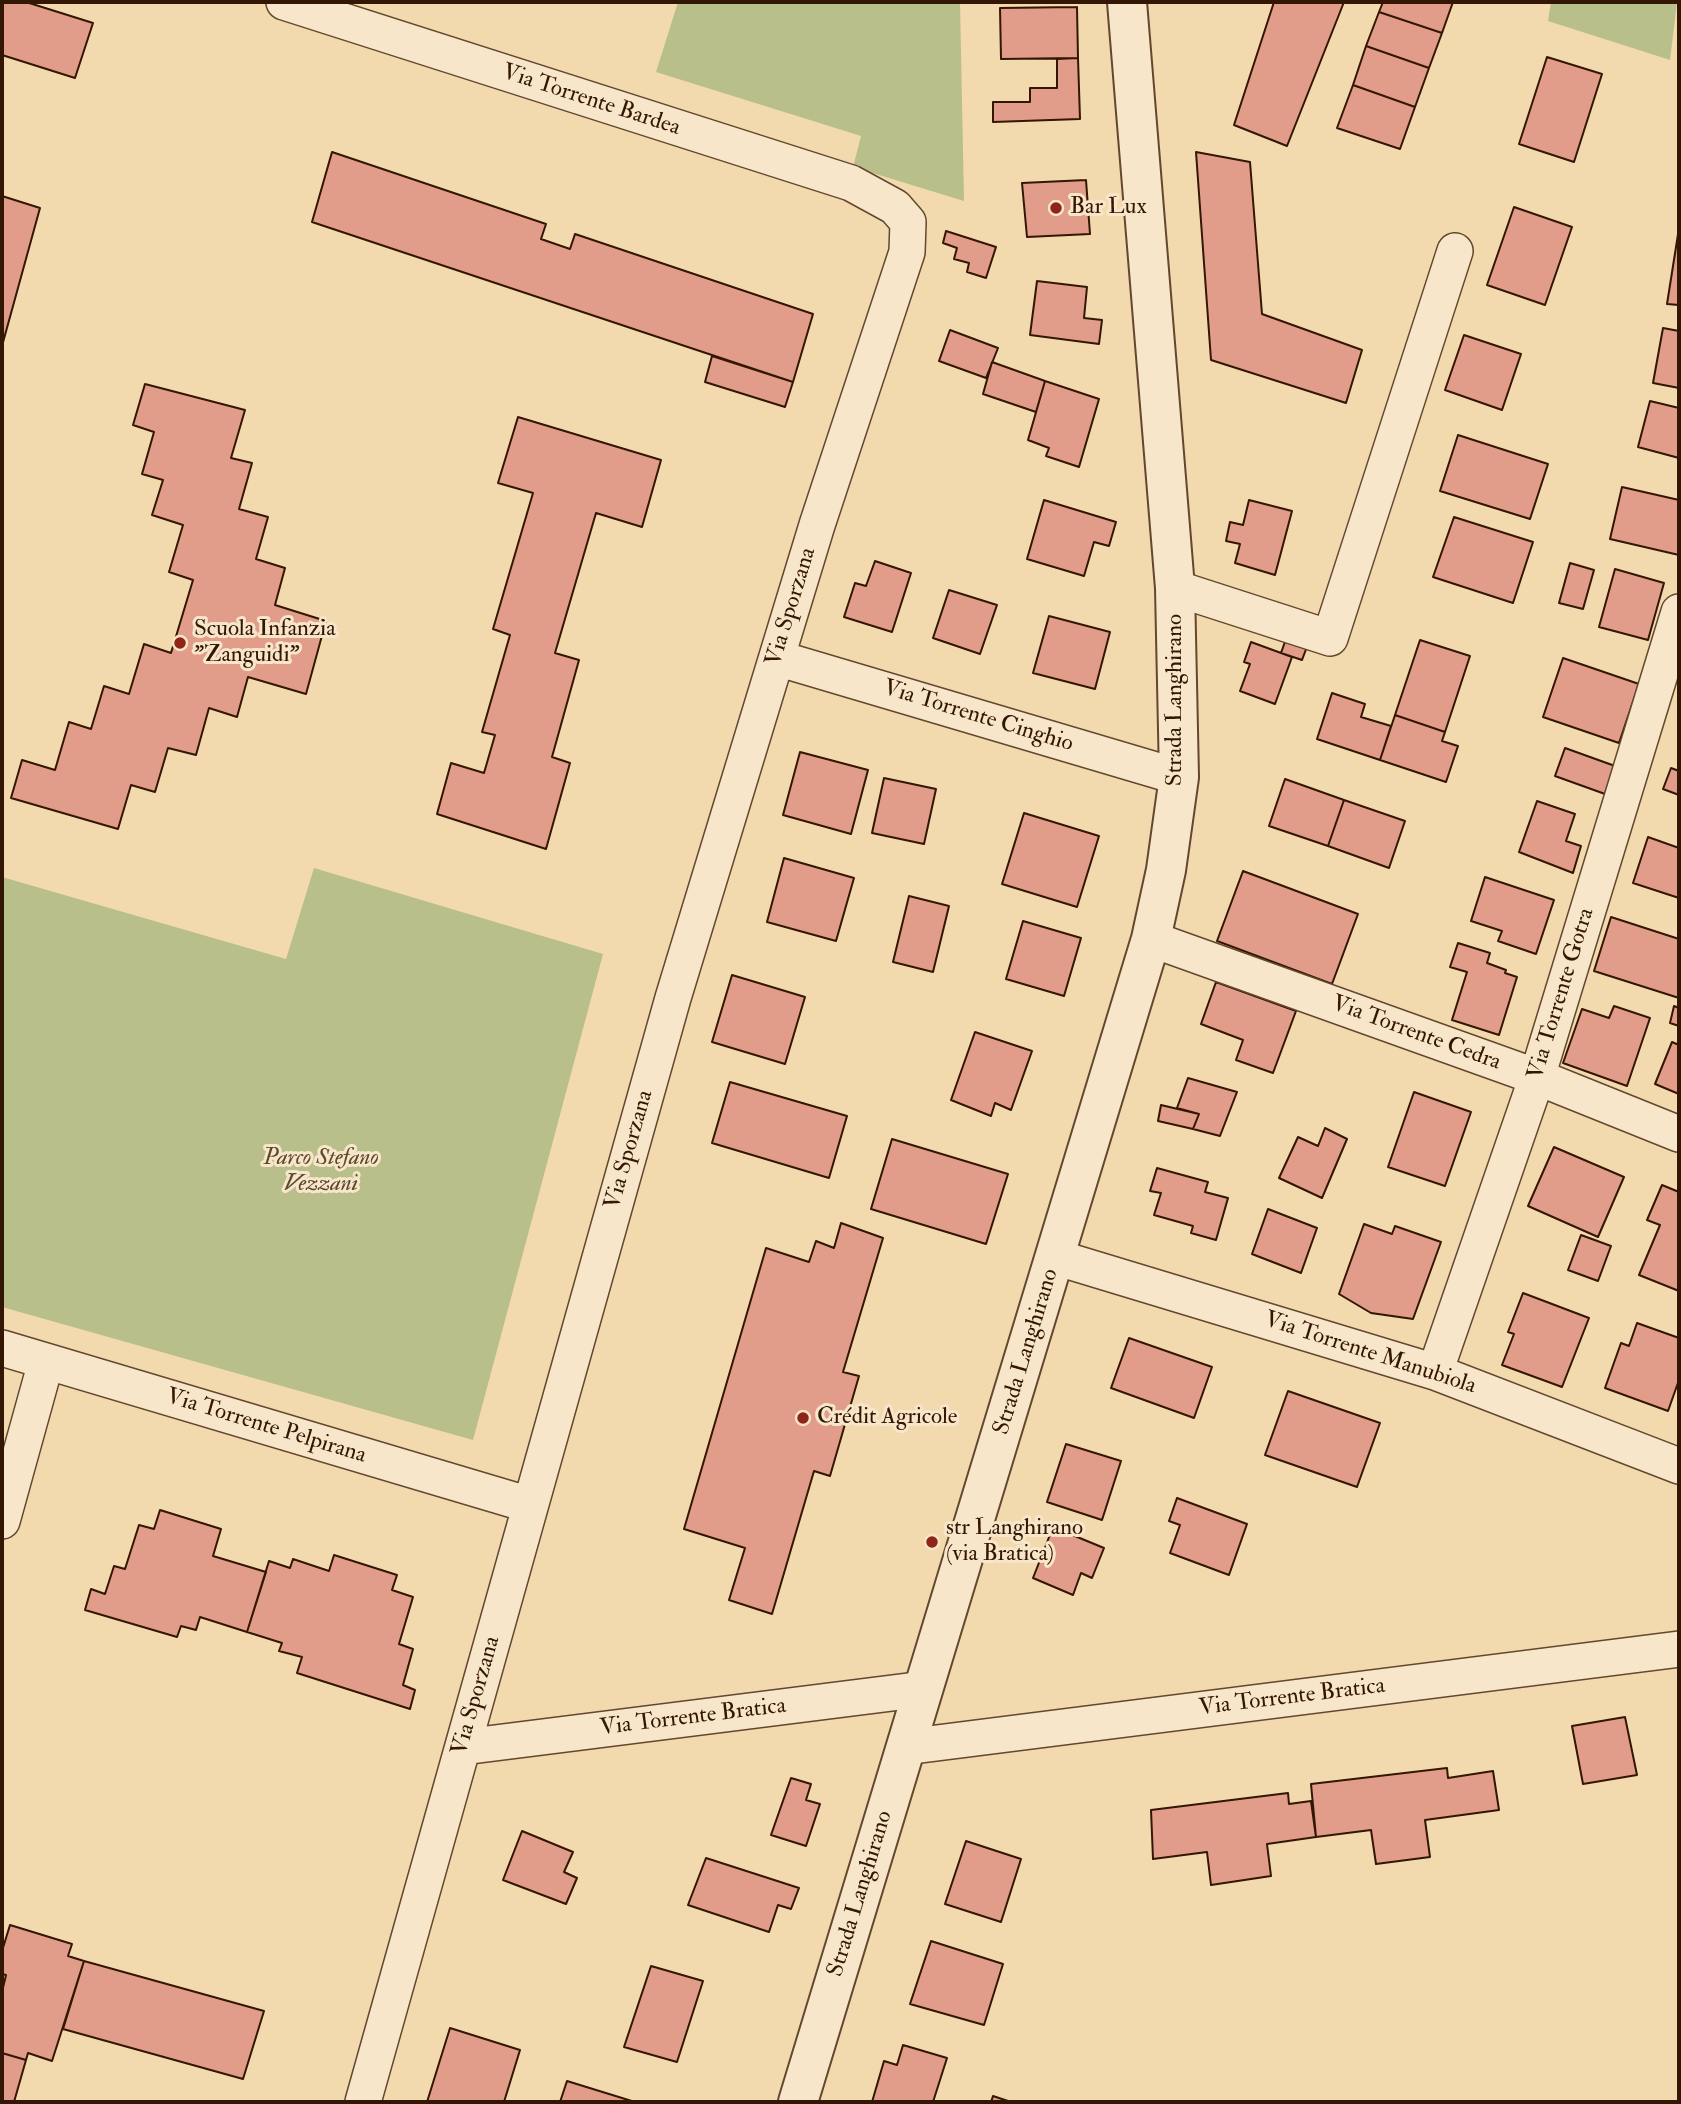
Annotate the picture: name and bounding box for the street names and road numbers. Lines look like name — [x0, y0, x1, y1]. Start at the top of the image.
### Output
street label: Via Torrente Bardea — [499, 59, 683, 143]
street label: Via Sporzana — [761, 544, 823, 670]
street label: Strada Langhirano — [1162, 614, 1190, 786]
street label: Via Torrente Cinghio — [880, 675, 1076, 759]
street label: Via Torrente Gotra — [1523, 905, 1601, 1083]
street label: Via Torrente Cedra — [1328, 991, 1504, 1077]
street label: Via Sporzana — [600, 1087, 660, 1213]
street label: Strada Langhirano — [989, 1266, 1065, 1438]
street label: Via Torrente Manubiola — [1261, 1307, 1479, 1401]
street label: Via Torrente Pelpirana — [163, 1383, 369, 1471]
street label: Via Sporzana — [447, 1633, 507, 1759]
street label: Via Torrente Bratica — [1197, 1673, 1387, 1723]
street label: Via Torrente Bratica — [598, 1693, 788, 1743]
street label: Strada Langhirano — [823, 1808, 899, 1980]

